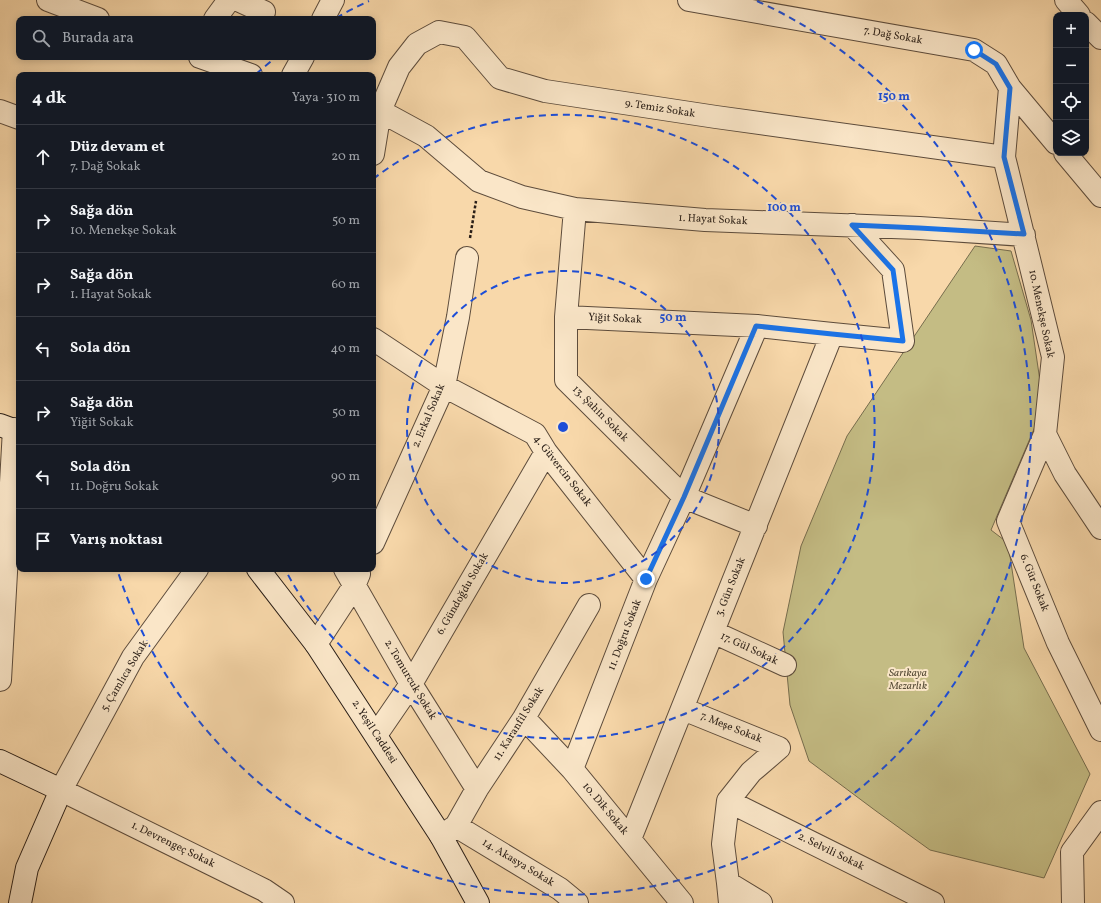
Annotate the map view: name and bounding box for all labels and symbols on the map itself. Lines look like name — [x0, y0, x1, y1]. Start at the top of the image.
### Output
street label: 7. Dağ Sokak — [862, 23, 924, 49]
route start — [965, 41, 983, 59]
text: 150 m — [878, 89, 910, 105]
street label: 9. Temiz Sokak — [624, 96, 696, 122]
text: 100 m — [767, 200, 801, 216]
street label: 1. Hayat Sokak — [678, 211, 748, 229]
street label: 10. Menekşe Sokak — [1024, 268, 1058, 360]
street label: Yiğit Sokak — [588, 310, 642, 328]
text: 50 m — [659, 310, 687, 326]
street label: 2. Erkal Sokak — [409, 382, 449, 450]
street label: 13. Şahin Sokak — [568, 382, 632, 446]
centre of rings — [556, 420, 570, 434]
street label: 4. Güvercin Sokak — [529, 432, 595, 510]
street label: 6. Gündoğdu Sokak — [433, 550, 493, 638]
street label: 6. Gür Sokak — [1016, 552, 1052, 614]
street label: 3. Gün Sokak — [712, 555, 750, 619]
route end — [637, 570, 655, 588]
street label: 11. Doğru Sokak — [605, 597, 645, 673]
street label: 17. Gül Sokak — [718, 629, 780, 669]
street label: 5. Çamlıca Sokak — [98, 637, 152, 715]
street label: 2. Tomurcuk Sokak — [380, 637, 440, 723]
park label: Sarıkaya Mezarlık — [888, 666, 927, 694]
street label: 11. Karanfil Sokak — [490, 684, 548, 764]
street label: 2. Yeşil Caddesi — [348, 697, 400, 767]
street label: 7. Meşe Sokak — [698, 709, 764, 747]
street label: 10. Dik Sokak — [579, 779, 631, 839]
street label: 1. Devrengeç Sokak — [129, 818, 217, 872]
street label: 2. Selvili Sokak — [795, 829, 867, 875]
street label: 14. Akasya Sokak — [479, 835, 557, 891]

